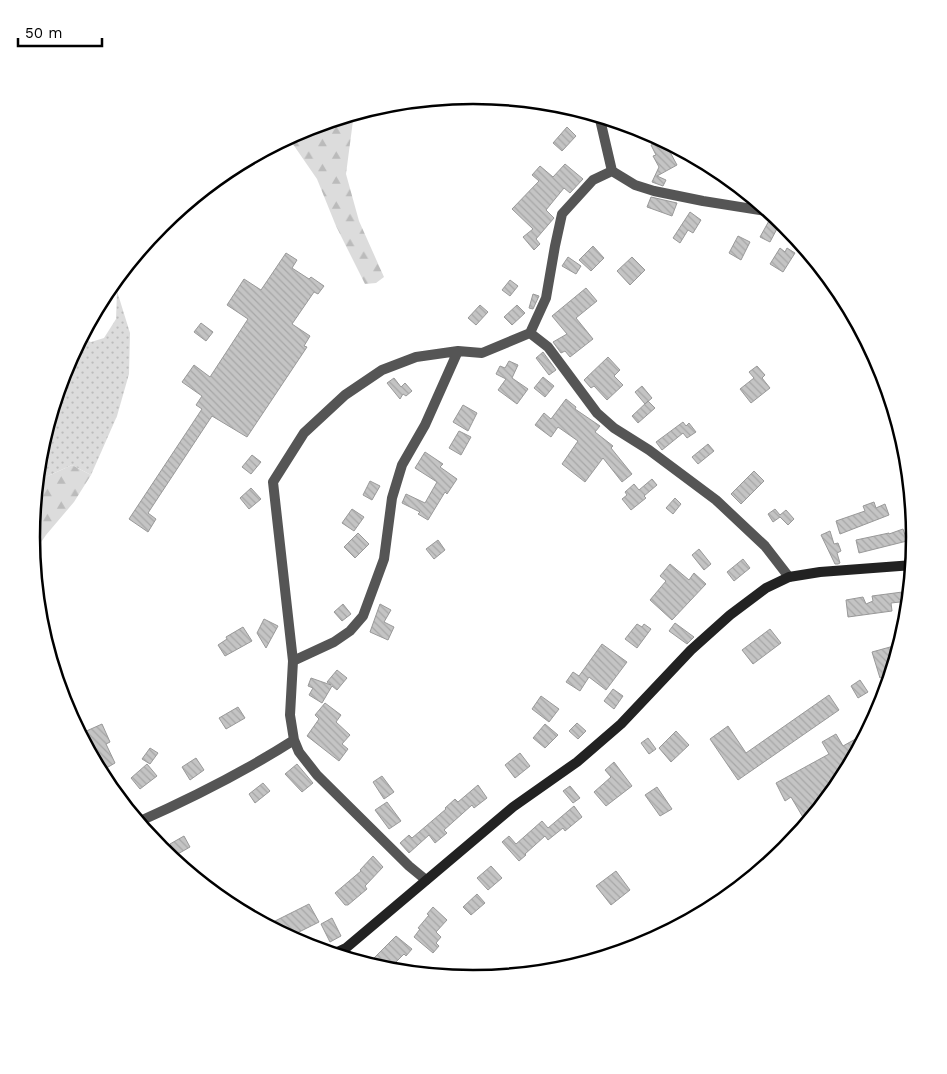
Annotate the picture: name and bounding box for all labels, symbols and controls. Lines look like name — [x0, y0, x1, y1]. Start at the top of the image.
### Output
scale bar — [18, 15, 101, 47]
text: 50 m — [25, 24, 62, 42]

